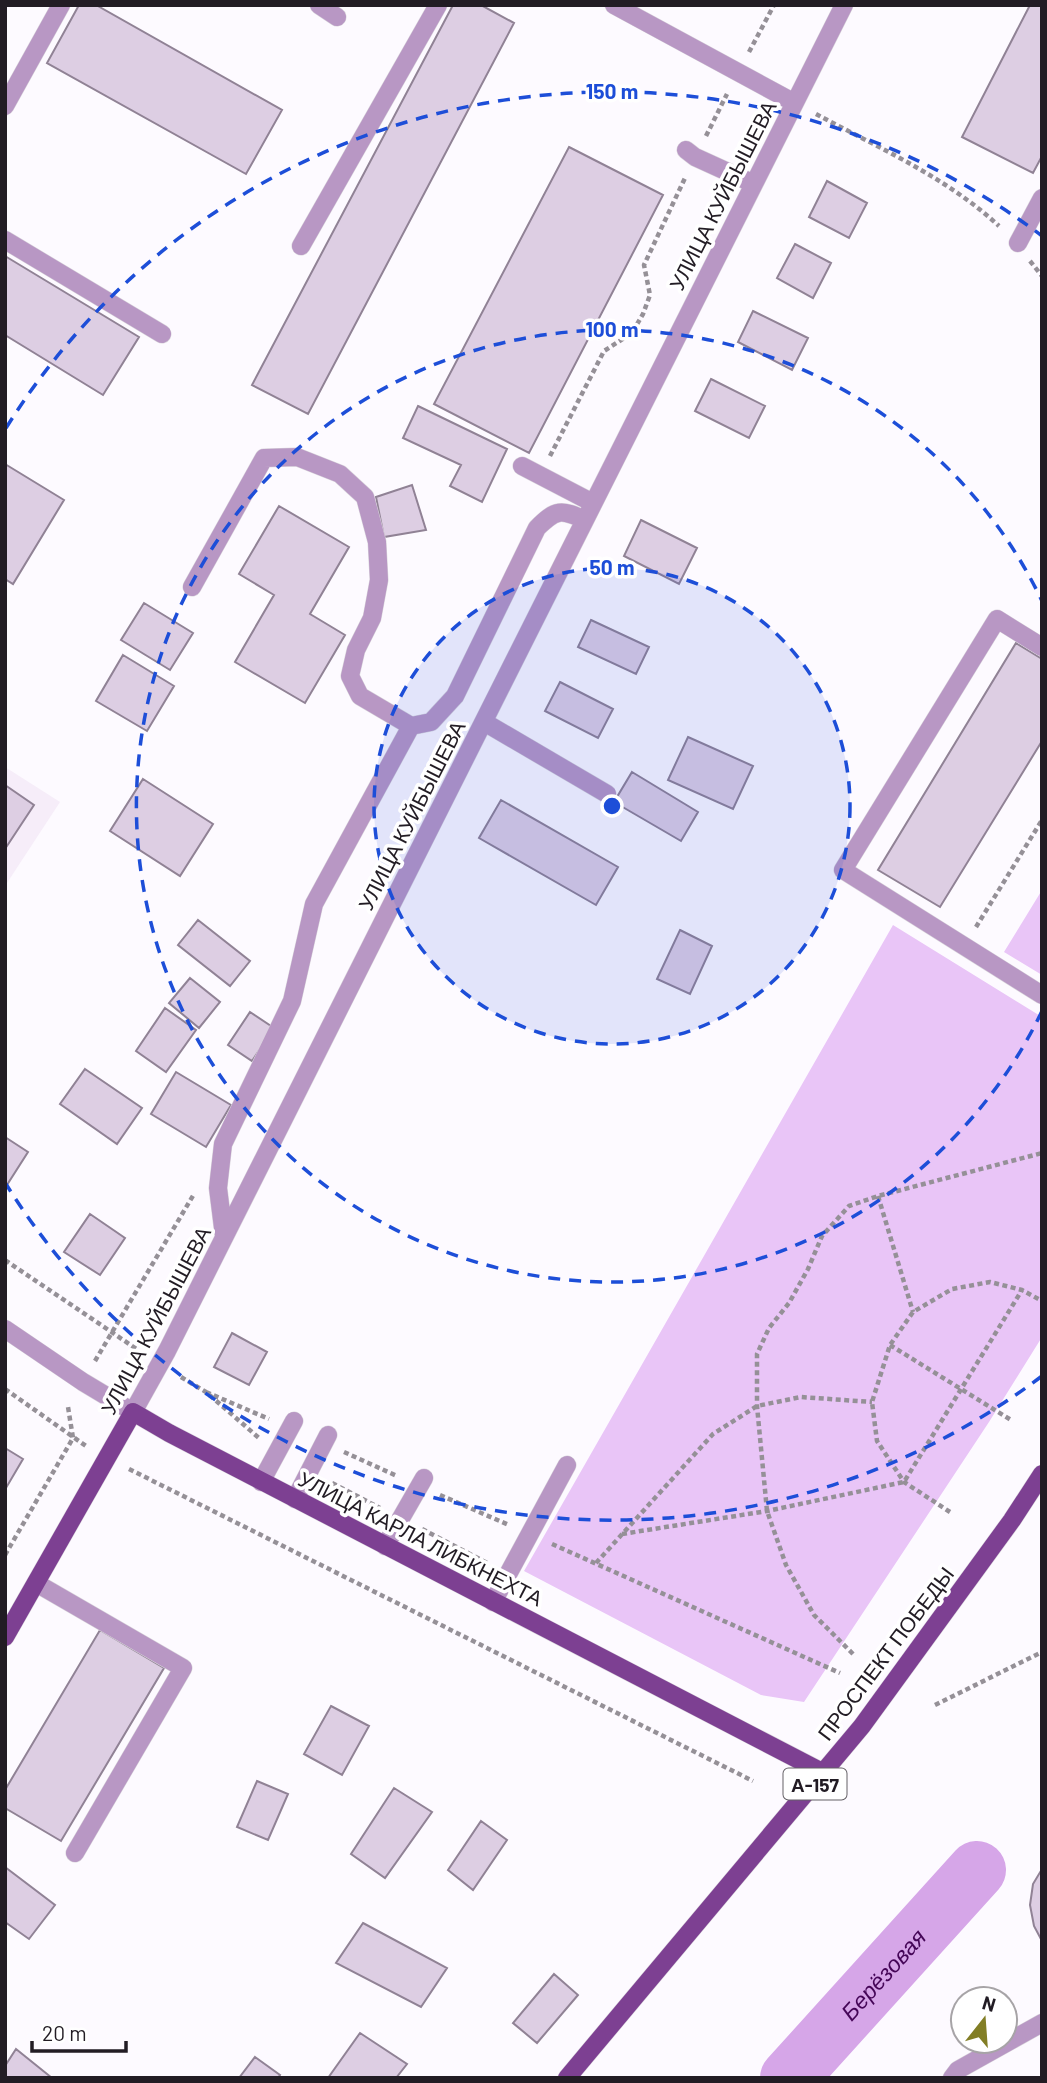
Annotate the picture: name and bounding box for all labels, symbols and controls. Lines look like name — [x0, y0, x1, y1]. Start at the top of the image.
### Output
text: 150 m — [586, 78, 638, 103]
street label: УЛИЦА КУЙБЫШЕВА — [663, 96, 781, 294]
text: 100 m — [585, 316, 639, 341]
text: 50 m — [589, 554, 635, 579]
street label: УЛИЦА КУЙБЫШЕВА — [352, 716, 470, 914]
centre of rings — [600, 794, 624, 818]
street label: УЛИЦА КУЙБЫШЕВА — [95, 1222, 215, 1418]
street label: УЛИЦА КАРЛА ЛИБКНЕХТА — [295, 1465, 547, 1611]
street label: ПРОСПЕКТ ПОБЕДЫ — [812, 1561, 958, 1745]
road number: А-157 — [784, 1768, 846, 1800]
water label: Берёзовая — [835, 1923, 931, 2026]
north arrow — [949, 1985, 1019, 2055]
text: N — [980, 1990, 999, 2016]
scale bar — [32, 2010, 126, 2054]
text: 20 m — [42, 2020, 87, 2045]

